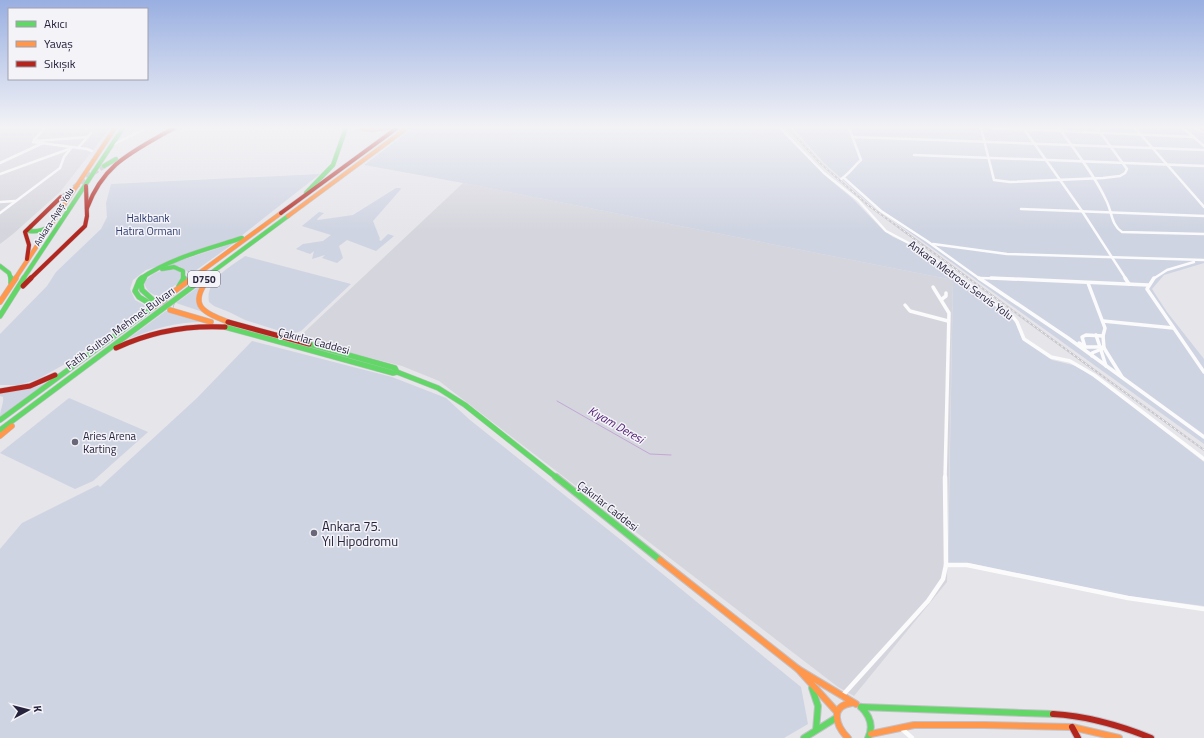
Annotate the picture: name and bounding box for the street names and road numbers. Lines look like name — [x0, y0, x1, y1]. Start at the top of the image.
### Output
street label: Ankara-Ayaş Yolu — [30, 185, 77, 248]
street label: Ankara Metrosu Servis Yolu — [905, 236, 1017, 324]
road number: D750 — [188, 271, 220, 287]
street label: Fatih Sultan Mehmet Bulvarı — [62, 283, 178, 373]
street label: Çakırlar Caddesi — [276, 324, 352, 358]
street label: Çakırlar Caddesi — [574, 477, 642, 535]

